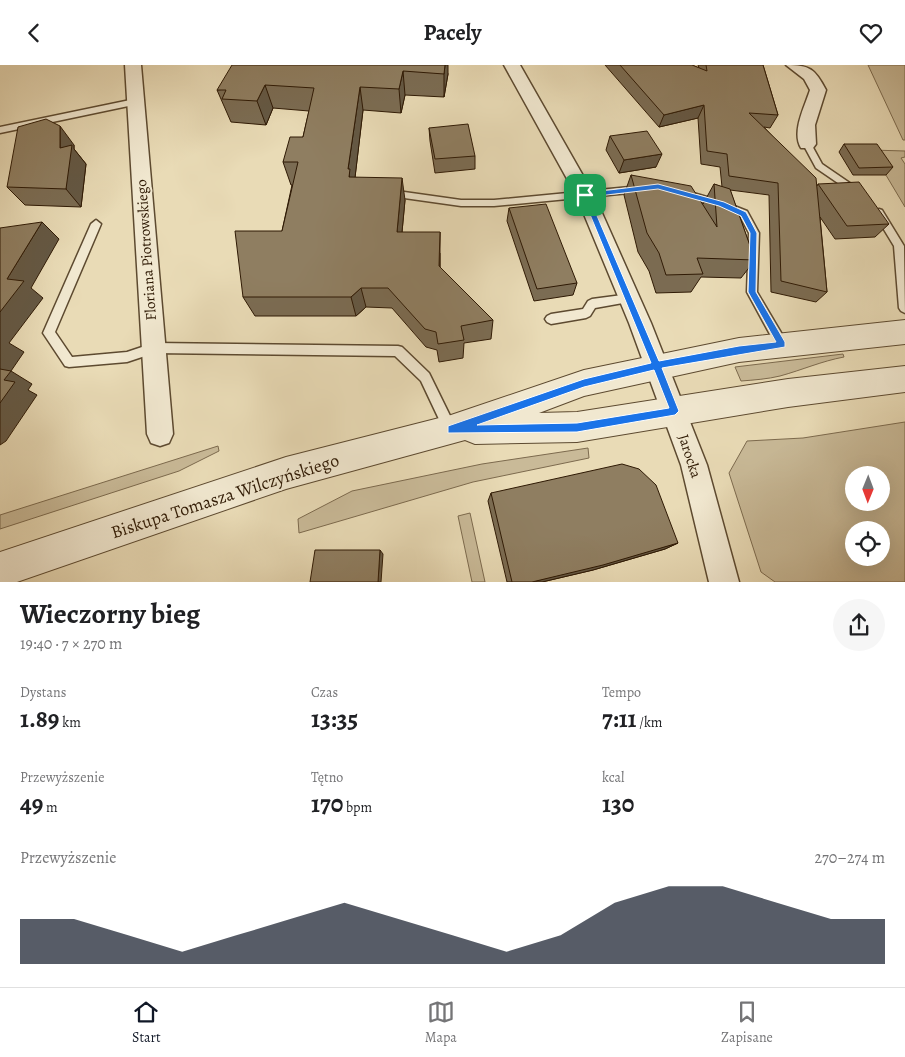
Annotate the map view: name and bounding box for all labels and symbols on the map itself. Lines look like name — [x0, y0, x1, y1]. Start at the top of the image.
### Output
pin — [564, 174, 606, 216]
street label: Floriana Piotrowskiego — [131, 179, 161, 321]
street label: Jarocka — [674, 432, 706, 481]
street label: Biskupa Tomasza Wilczyńskiego — [108, 448, 342, 544]
north arrow — [845, 466, 890, 511]

